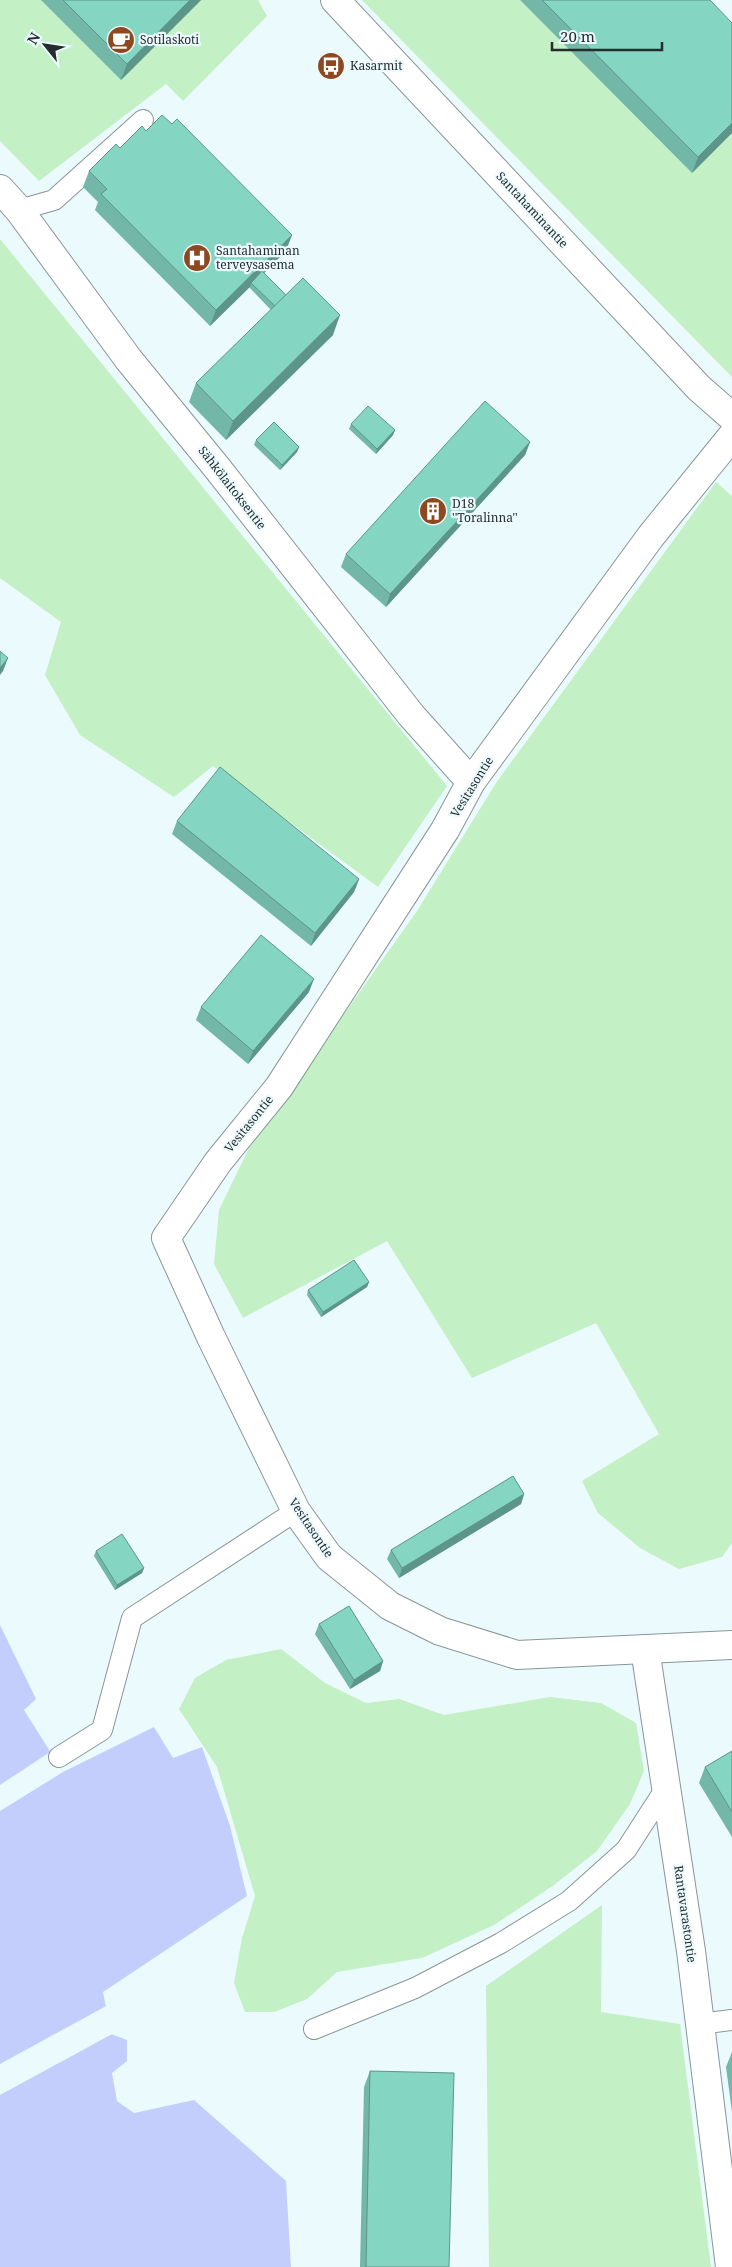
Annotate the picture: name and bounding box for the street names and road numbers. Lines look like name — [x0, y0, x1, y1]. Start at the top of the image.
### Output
street label: Santahaminantie — [493, 168, 572, 251]
street label: Sähkölaitoksentie — [195, 443, 270, 533]
street label: Vesitasontie — [446, 753, 497, 820]
street label: Vesitasontie — [220, 1092, 277, 1156]
street label: Vesitasontie — [285, 1495, 338, 1561]
street label: Rantavarastontie — [670, 1864, 701, 1964]

